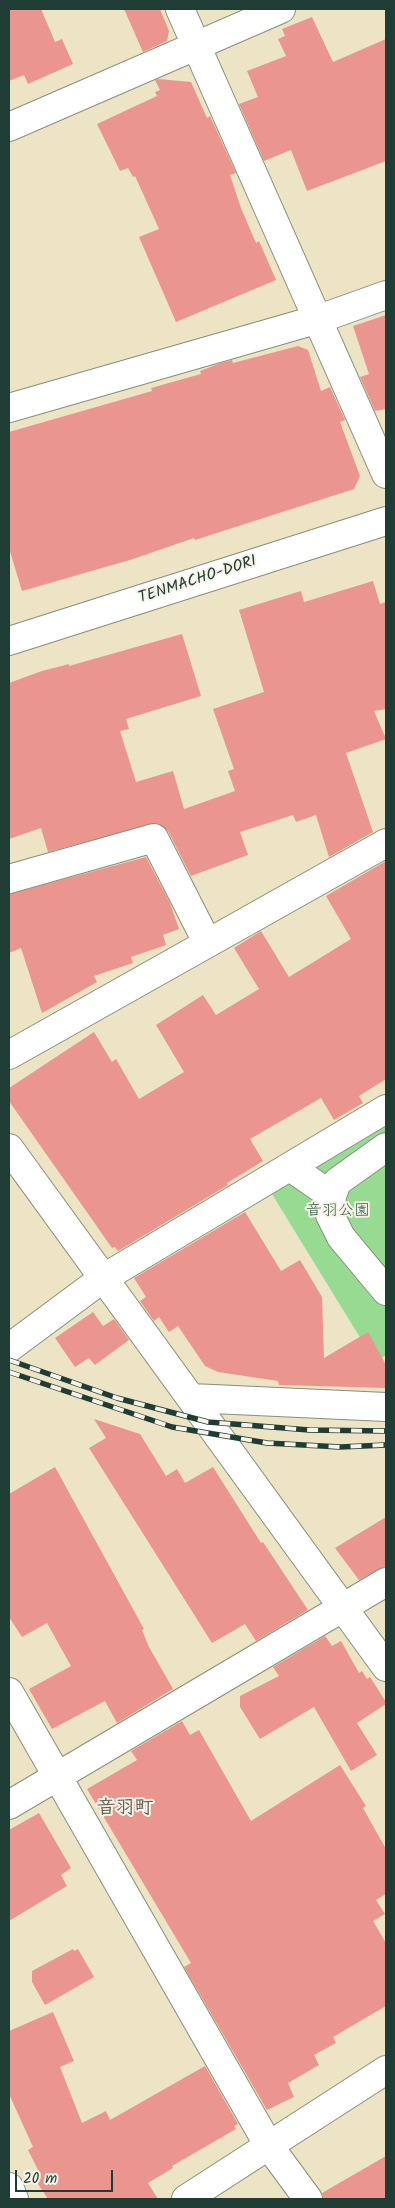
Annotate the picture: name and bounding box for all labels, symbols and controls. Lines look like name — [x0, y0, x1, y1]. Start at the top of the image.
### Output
street label: TENMACHO-DORI — [137, 553, 259, 609]
park label: 音羽公園 — [306, 1202, 370, 1222]
district label: 音羽町 — [97, 1799, 153, 1821]
scale bar — [18, 2160, 115, 2192]
text: 20 m — [23, 2167, 57, 2191]

